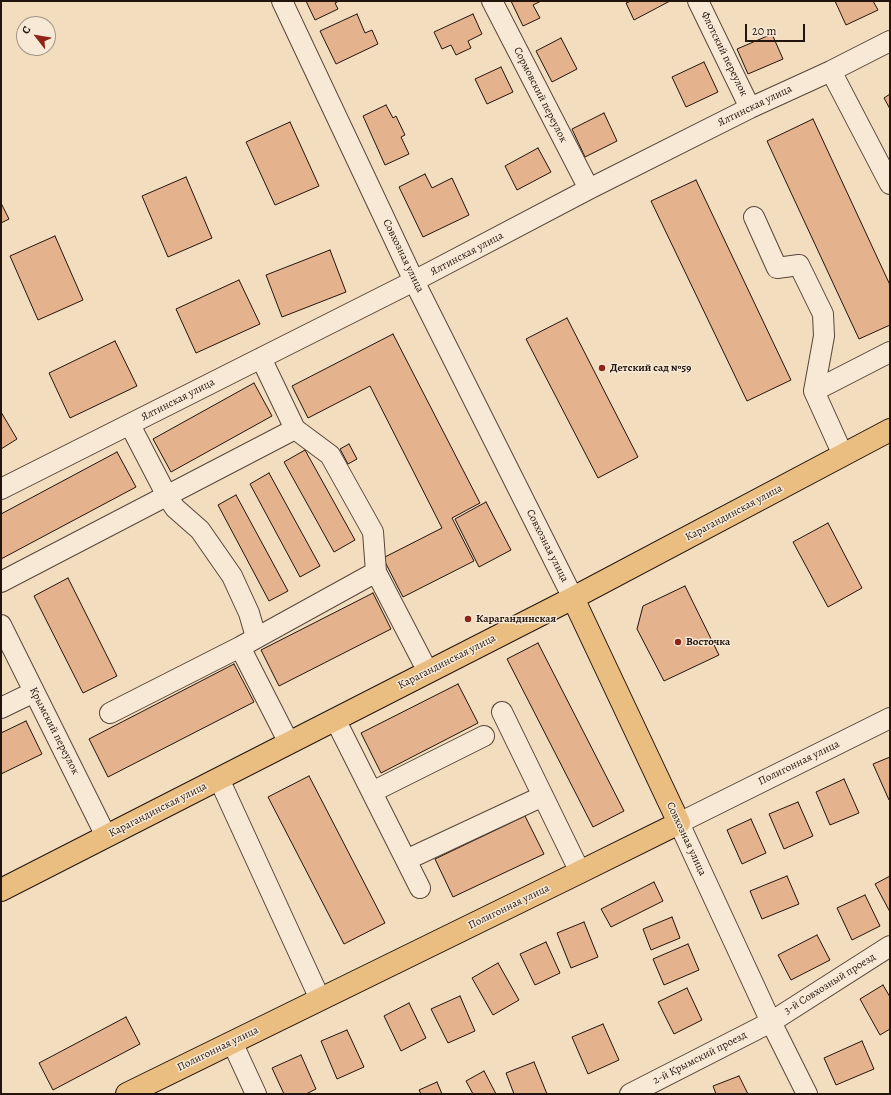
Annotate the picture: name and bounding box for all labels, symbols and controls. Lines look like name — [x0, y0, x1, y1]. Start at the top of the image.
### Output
street label: Флотский переулок — [698, 9, 750, 99]
north arrow — [16, 16, 56, 56]
scale bar — [747, 16, 807, 42]
text: С — [18, 23, 34, 37]
text: 20 m — [752, 23, 776, 39]
street label: Сормовский переулок — [510, 45, 570, 145]
street label: Ялтинская улица — [716, 82, 794, 130]
street label: Совхозная улица — [380, 217, 426, 295]
street label: Ялтинская улица — [428, 229, 506, 279]
place label: Детский сад №59 — [610, 361, 691, 375]
marker: Детский сад №59 — [597, 363, 607, 373]
street label: Ялтинская улица — [139, 376, 217, 424]
street label: Карагандинская улица — [683, 482, 785, 544]
street label: Совхозная улица — [523, 507, 571, 585]
place label: Карагандинская — [476, 612, 556, 626]
marker: Карагандинская — [463, 614, 473, 624]
street label: Карагандинская улица — [396, 632, 498, 692]
place label: Восточка — [686, 635, 730, 649]
marker: Восточка — [673, 637, 683, 647]
street label: Крымский переулок — [26, 685, 82, 777]
street label: Полигонная улица — [756, 738, 842, 788]
street label: Карагандинская улица — [107, 780, 209, 840]
street label: Совхозная улица — [663, 800, 709, 878]
street label: Полигонная улица — [466, 882, 552, 932]
street label: 3-й Совхозный проезд — [782, 950, 878, 1018]
street label: Полигонная улица — [175, 1024, 261, 1074]
street label: 2-й Крымский проезд — [651, 1029, 749, 1087]

